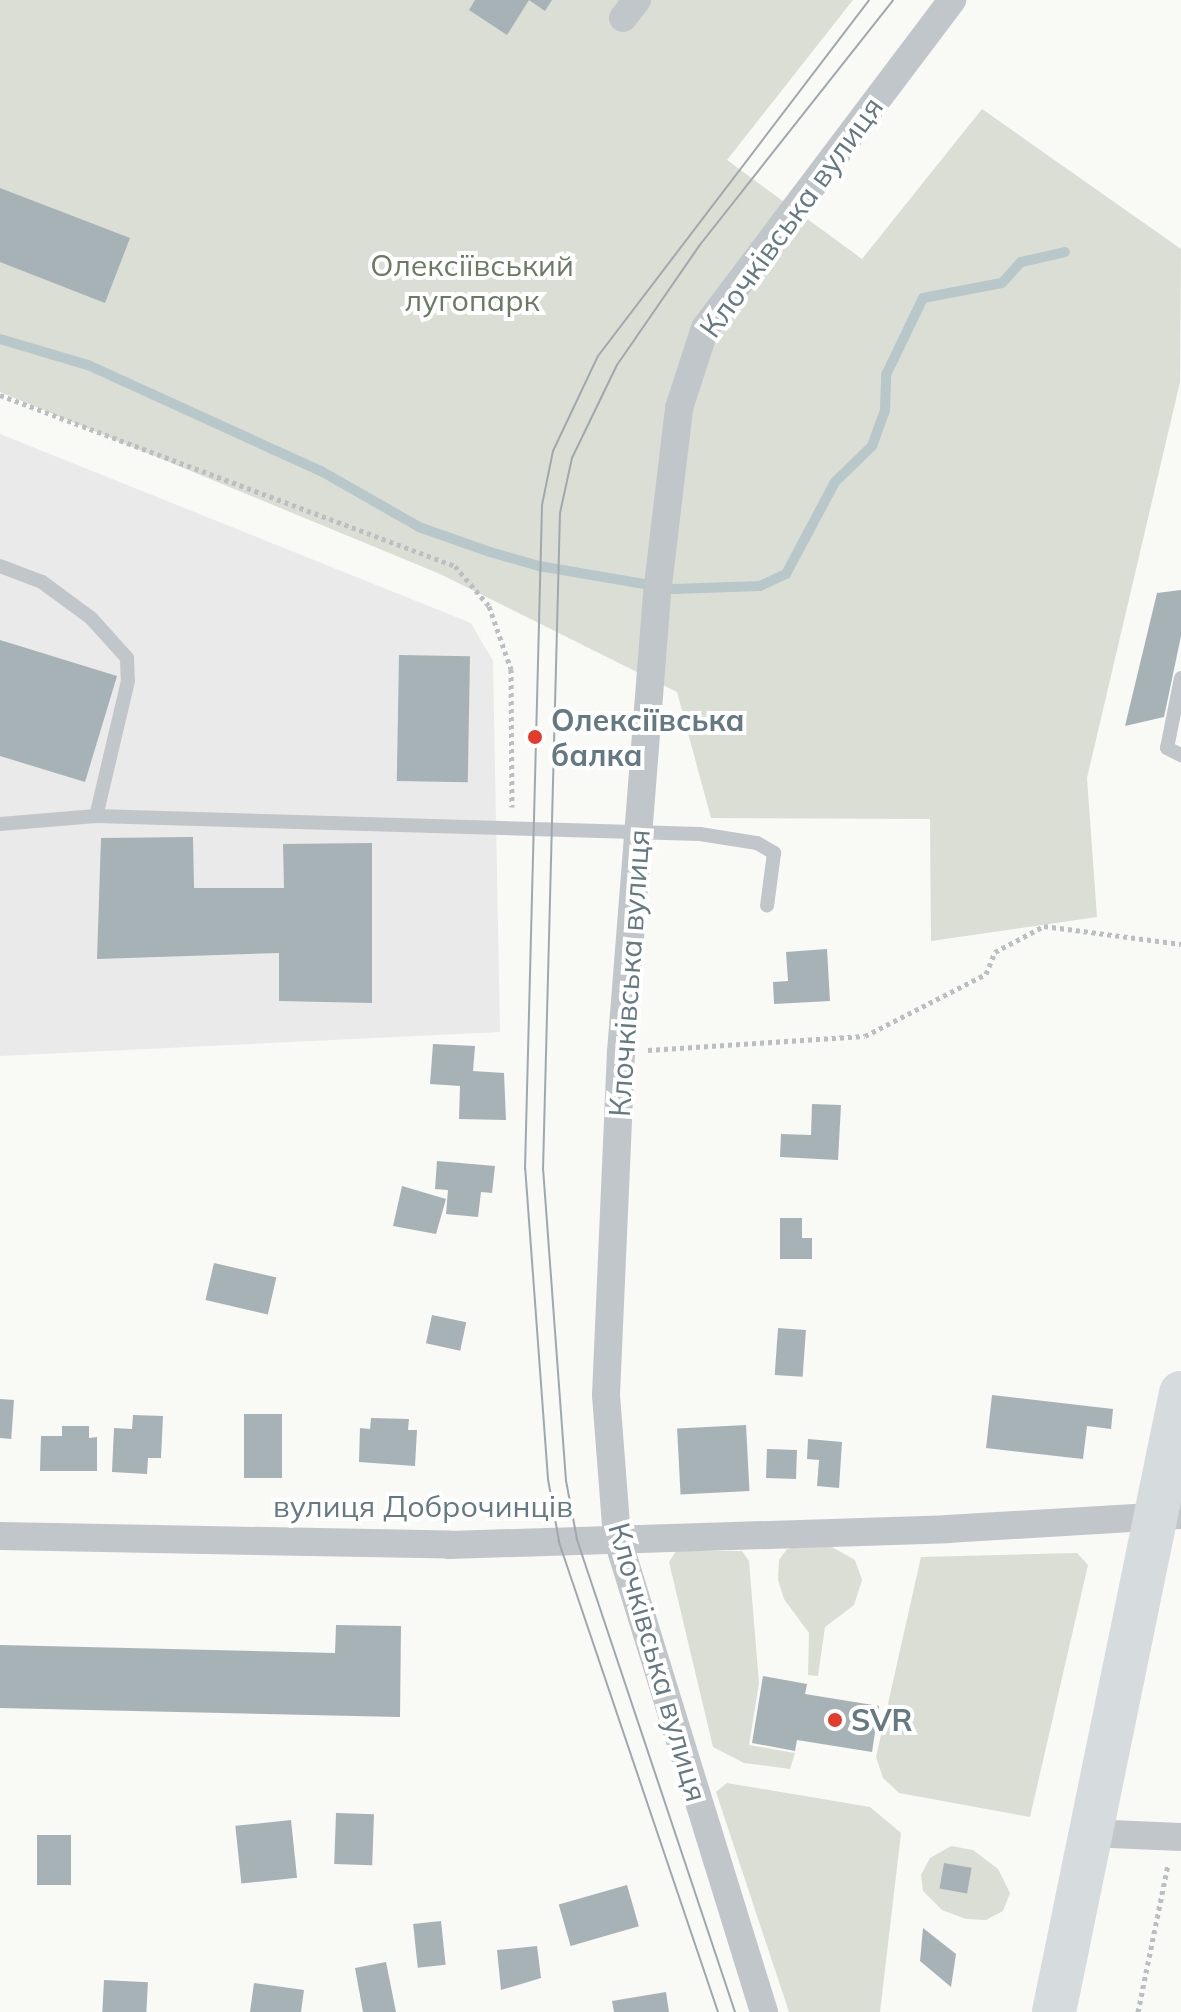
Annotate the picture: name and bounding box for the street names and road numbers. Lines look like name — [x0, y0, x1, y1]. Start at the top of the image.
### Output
street label: Клочківська вулиця — [692, 90, 890, 344]
street label: Клочківська вулиця — [601, 828, 657, 1118]
street label: вулиця Доброчинців — [273, 1488, 573, 1524]
street label: Клочківська вулиця — [601, 1519, 715, 1805]

